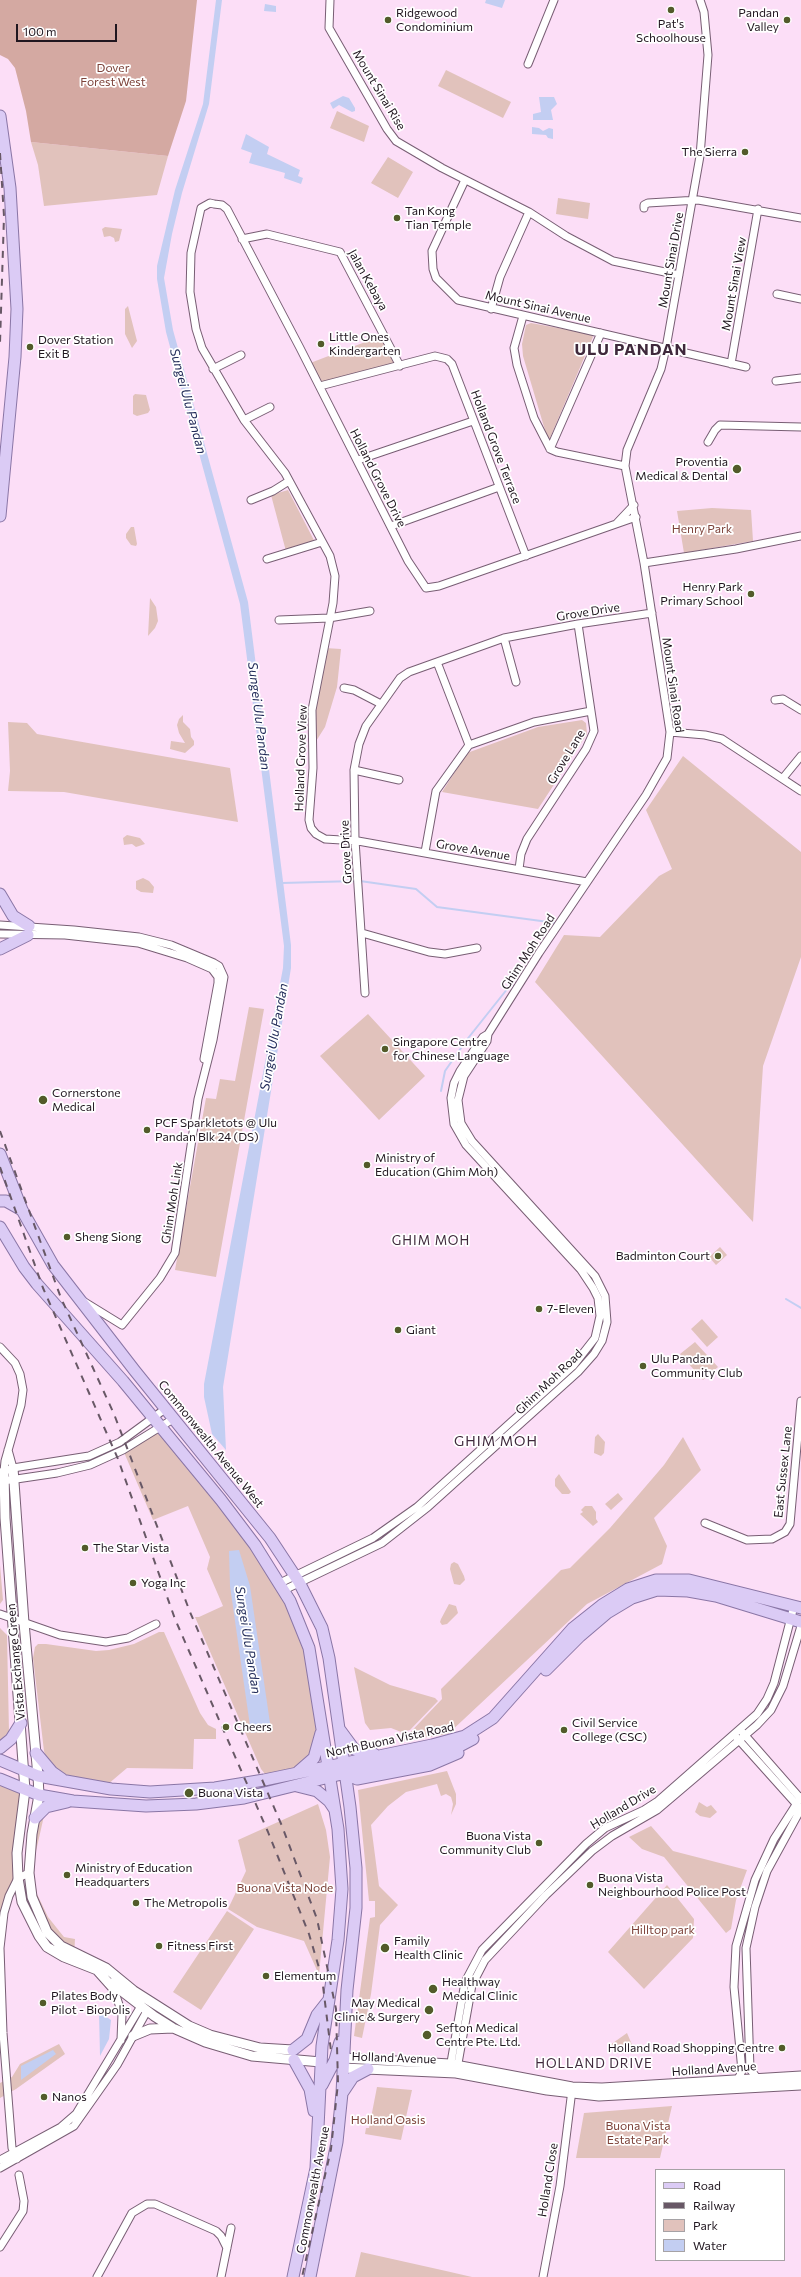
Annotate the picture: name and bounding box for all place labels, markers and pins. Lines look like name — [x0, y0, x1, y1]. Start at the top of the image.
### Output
marker: Pat's Schoolhouse — [666, 5, 676, 15]
place label: Ridgewood Condominium — [396, 6, 473, 34]
place label: Pandan Valley — [738, 6, 779, 34]
marker: Ridgewood Condominium — [383, 15, 393, 25]
marker: Pandan Valley — [782, 15, 792, 25]
place label: Pat's Schoolhouse — [636, 17, 706, 45]
place label: The Sierra — [682, 145, 737, 159]
marker: The Sierra — [740, 147, 750, 157]
place label: Tan Kong Tian Temple — [405, 204, 471, 232]
marker: Tan Kong Tian Temple — [392, 213, 402, 223]
place label: Little Ones Kindergarten — [329, 330, 401, 358]
place label: Dover Station Exit B — [38, 333, 113, 361]
marker: Little Ones Kindergarten — [316, 339, 326, 349]
marker: Dover Station Exit B — [25, 342, 35, 352]
place label: Proventia Medical & Dental — [635, 455, 728, 483]
marker: Proventia Medical & Dental — [731, 463, 743, 475]
place label: Henry Park Primary School — [660, 580, 743, 608]
marker: Henry Park Primary School — [746, 589, 756, 599]
place label: Singapore Centre for Chinese Language — [393, 1035, 509, 1063]
marker: Singapore Centre for Chinese Language — [380, 1044, 390, 1054]
place label: Cornerstone Medical — [52, 1086, 121, 1114]
marker: Cornerstone Medical — [37, 1094, 49, 1106]
place label: PCF Sparkletots @ Ulu Pandan Blk 24 (DS) — [155, 1116, 277, 1144]
marker: PCF Sparkletots @ Ulu Pandan Blk 24 (DS) — [142, 1125, 152, 1135]
place label: Ministry of Education (Ghim Moh) — [375, 1151, 498, 1179]
marker: Ministry of Education (Ghim Moh) — [362, 1160, 372, 1170]
place label: Sheng Siong — [75, 1230, 142, 1244]
marker: Sheng Siong — [62, 1232, 72, 1242]
place label: Badminton Court — [616, 1249, 710, 1263]
marker: Badminton Court — [713, 1251, 723, 1261]
place label: 7-Eleven — [547, 1302, 594, 1316]
marker: 7-Eleven — [534, 1304, 544, 1314]
place label: Giant — [406, 1323, 436, 1337]
marker: Giant — [393, 1325, 403, 1335]
place label: Ulu Pandan Community Club — [651, 1352, 742, 1380]
marker: Ulu Pandan Community Club — [638, 1361, 648, 1371]
place label: The Star Vista — [93, 1541, 169, 1555]
marker: The Star Vista — [80, 1543, 90, 1553]
place label: Yoga Inc — [141, 1576, 186, 1590]
marker: Yoga Inc — [128, 1578, 138, 1588]
place label: Civil Service College (CSC) — [572, 1716, 647, 1744]
place label: Cheers — [234, 1720, 272, 1734]
marker: Cheers — [221, 1722, 231, 1732]
marker: Civil Service College (CSC) — [559, 1725, 569, 1735]
place label: Buona Vista — [198, 1786, 263, 1800]
marker: Buona Vista — [183, 1787, 195, 1799]
place label: Buona Vista Community Club — [440, 1829, 531, 1857]
marker: Buona Vista Community Club — [534, 1838, 544, 1848]
place label: Ministry of Education Headquarters — [75, 1861, 192, 1889]
marker: Ministry of Education Headquarters — [62, 1870, 72, 1880]
place label: Buona Vista Neighbourhood Police Post — [598, 1871, 746, 1899]
marker: Buona Vista Neighbourhood Police Post — [585, 1880, 595, 1890]
place label: The Metropolis — [144, 1896, 227, 1910]
marker: The Metropolis — [131, 1898, 141, 1908]
place label: Family Health Clinic — [394, 1934, 463, 1962]
place label: Fitness First — [167, 1939, 233, 1953]
marker: Fitness First — [154, 1941, 164, 1951]
marker: Family Health Clinic — [379, 1942, 391, 1954]
place label: Elementum — [274, 1969, 336, 1983]
marker: Elementum — [261, 1971, 271, 1981]
place label: Healthway Medical Clinic — [442, 1975, 518, 2003]
marker: Healthway Medical Clinic — [427, 1983, 439, 1995]
place label: Pilates Body Pilot - Biopolis — [51, 1989, 130, 2017]
place label: May Medical Clinic & Surgery — [334, 1996, 420, 2024]
marker: Pilates Body Pilot - Biopolis — [38, 1998, 48, 2008]
marker: May Medical Clinic & Surgery — [423, 2004, 435, 2016]
place label: Sefton Medical Centre Pte. Ltd. — [436, 2021, 520, 2049]
marker: Sefton Medical Centre Pte. Ltd. — [421, 2029, 433, 2041]
place label: Holland Road Shopping Centre — [608, 2041, 774, 2055]
marker: Holland Road Shopping Centre — [777, 2043, 787, 2053]
place label: Nanos — [52, 2090, 87, 2104]
marker: Nanos — [39, 2092, 49, 2102]

